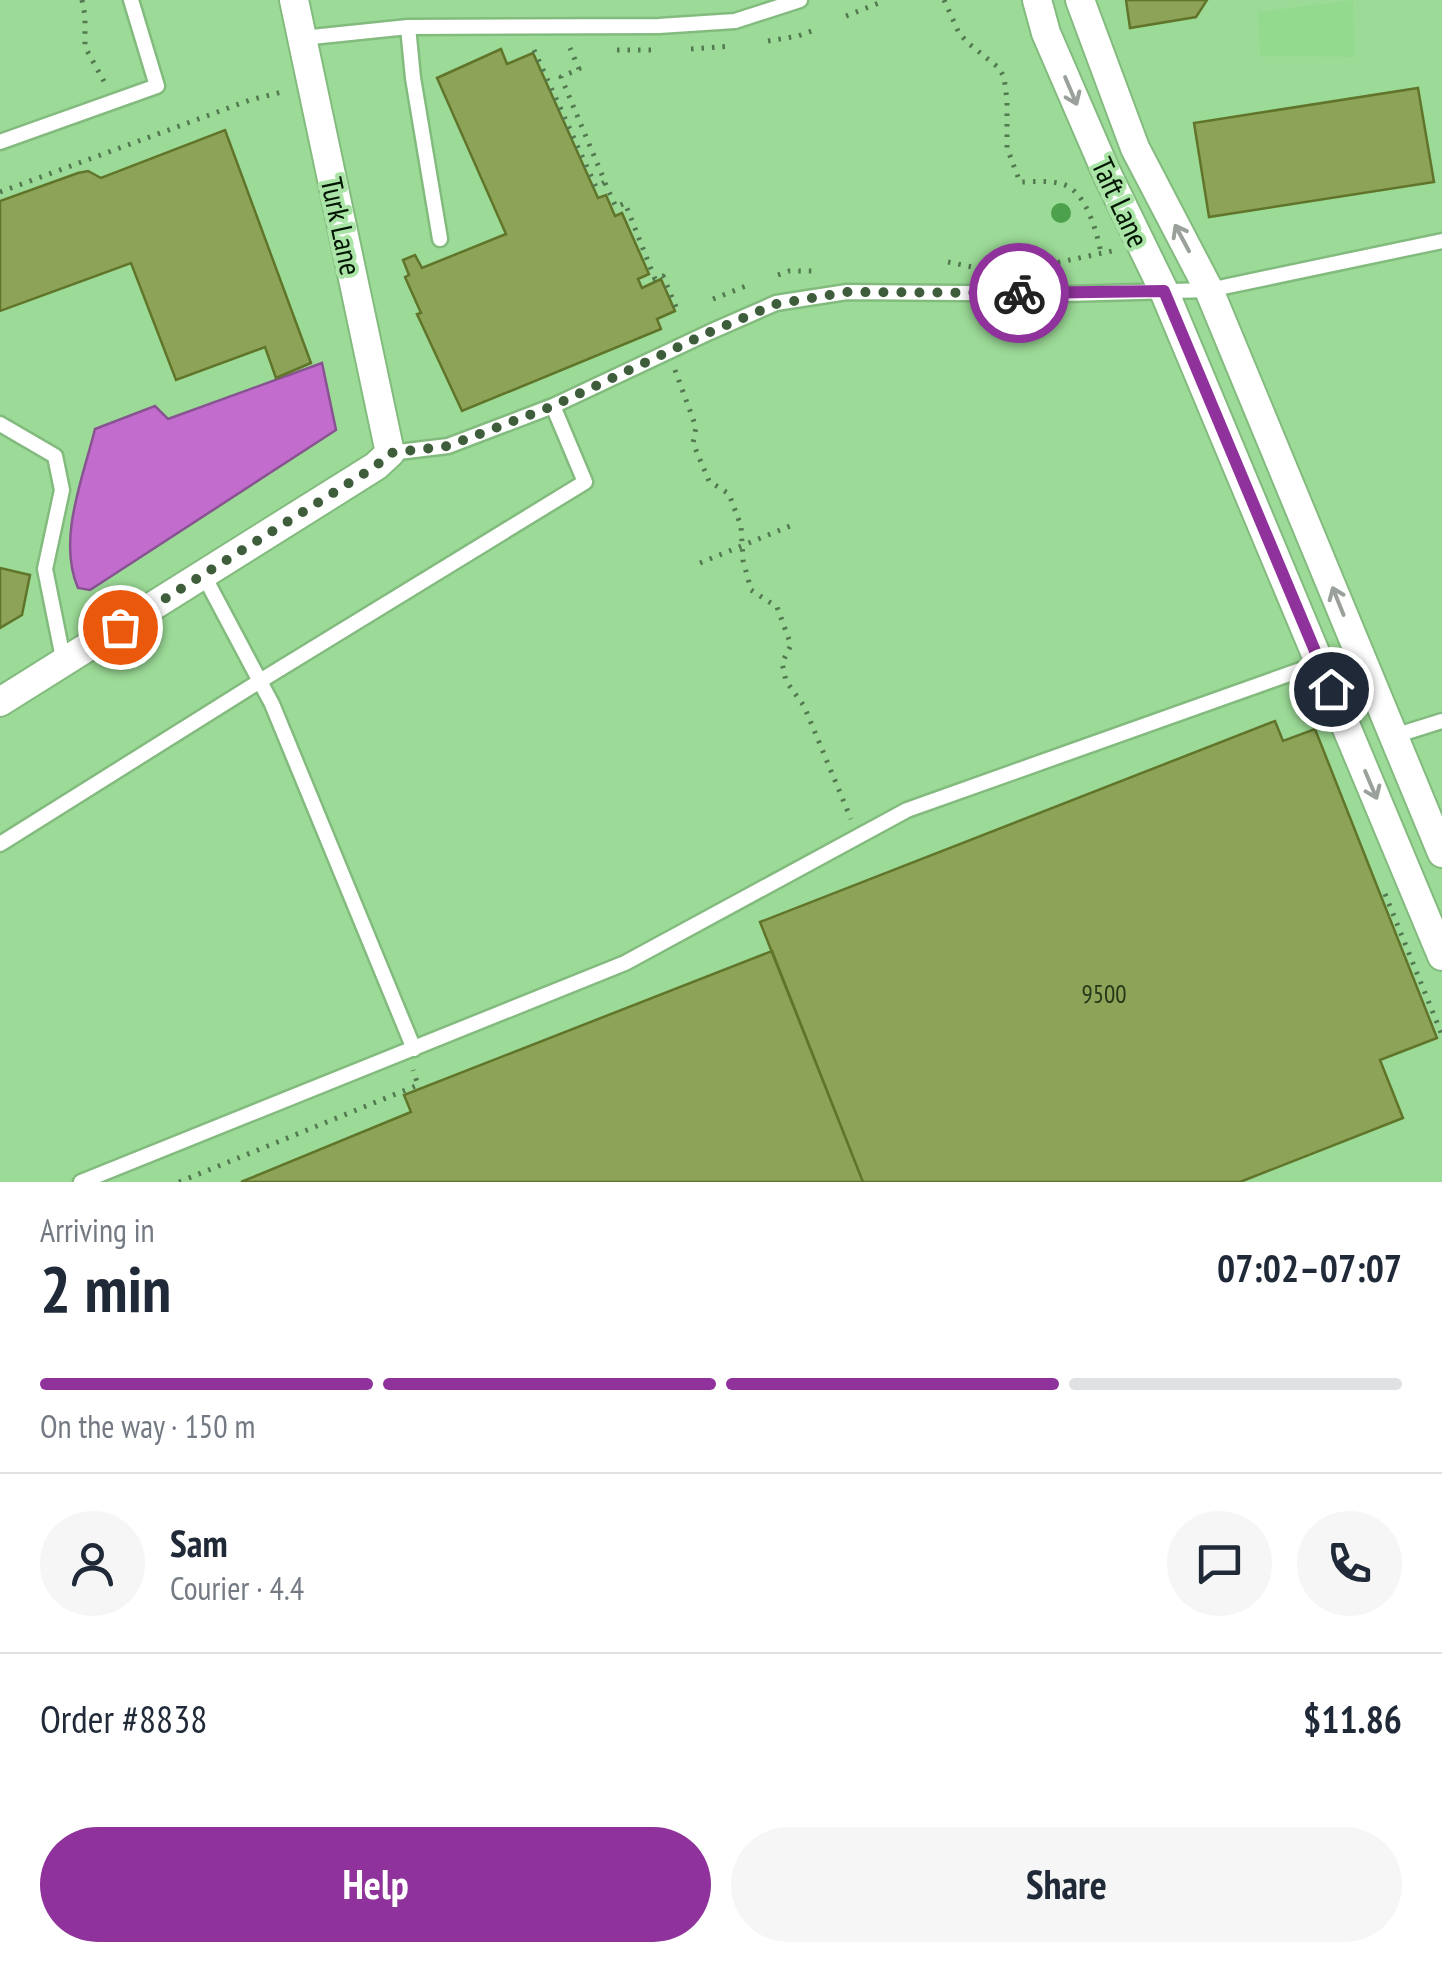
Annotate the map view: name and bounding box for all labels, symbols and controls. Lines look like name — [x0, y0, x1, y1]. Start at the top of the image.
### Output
one-way arrow — [1063, 75, 1081, 106]
street label: Taft Lane — [1083, 151, 1159, 253]
street label: Turk Lane — [313, 174, 371, 278]
one-way arrow — [1172, 223, 1191, 253]
courier — [969, 243, 1069, 343]
icon: bike — [992, 266, 1047, 321]
pin — [78, 585, 163, 670]
one-way arrow — [1327, 586, 1345, 617]
icon: bag — [93, 600, 148, 655]
pin — [1289, 647, 1374, 732]
icon: home — [1304, 662, 1359, 717]
one-way arrow — [1363, 769, 1381, 800]
house number: 9500 — [1081, 978, 1127, 1010]
text: Arriving in — [40, 1209, 155, 1251]
text: 07:02–07:07 — [1217, 1243, 1402, 1292]
text: 2 min — [40, 1246, 171, 1330]
text: On the way · 150 m — [40, 1405, 255, 1447]
button: person — [40, 1511, 145, 1616]
button: chat — [1167, 1511, 1272, 1616]
button: phone — [1297, 1511, 1402, 1616]
text: Sam — [170, 1518, 228, 1567]
text: Courier · 4.4 — [170, 1567, 304, 1609]
text: Order #8838 — [40, 1694, 207, 1743]
text: $11.86 — [1303, 1694, 1402, 1743]
button: Help — [40, 1827, 711, 1942]
button: Share — [731, 1827, 1402, 1942]

